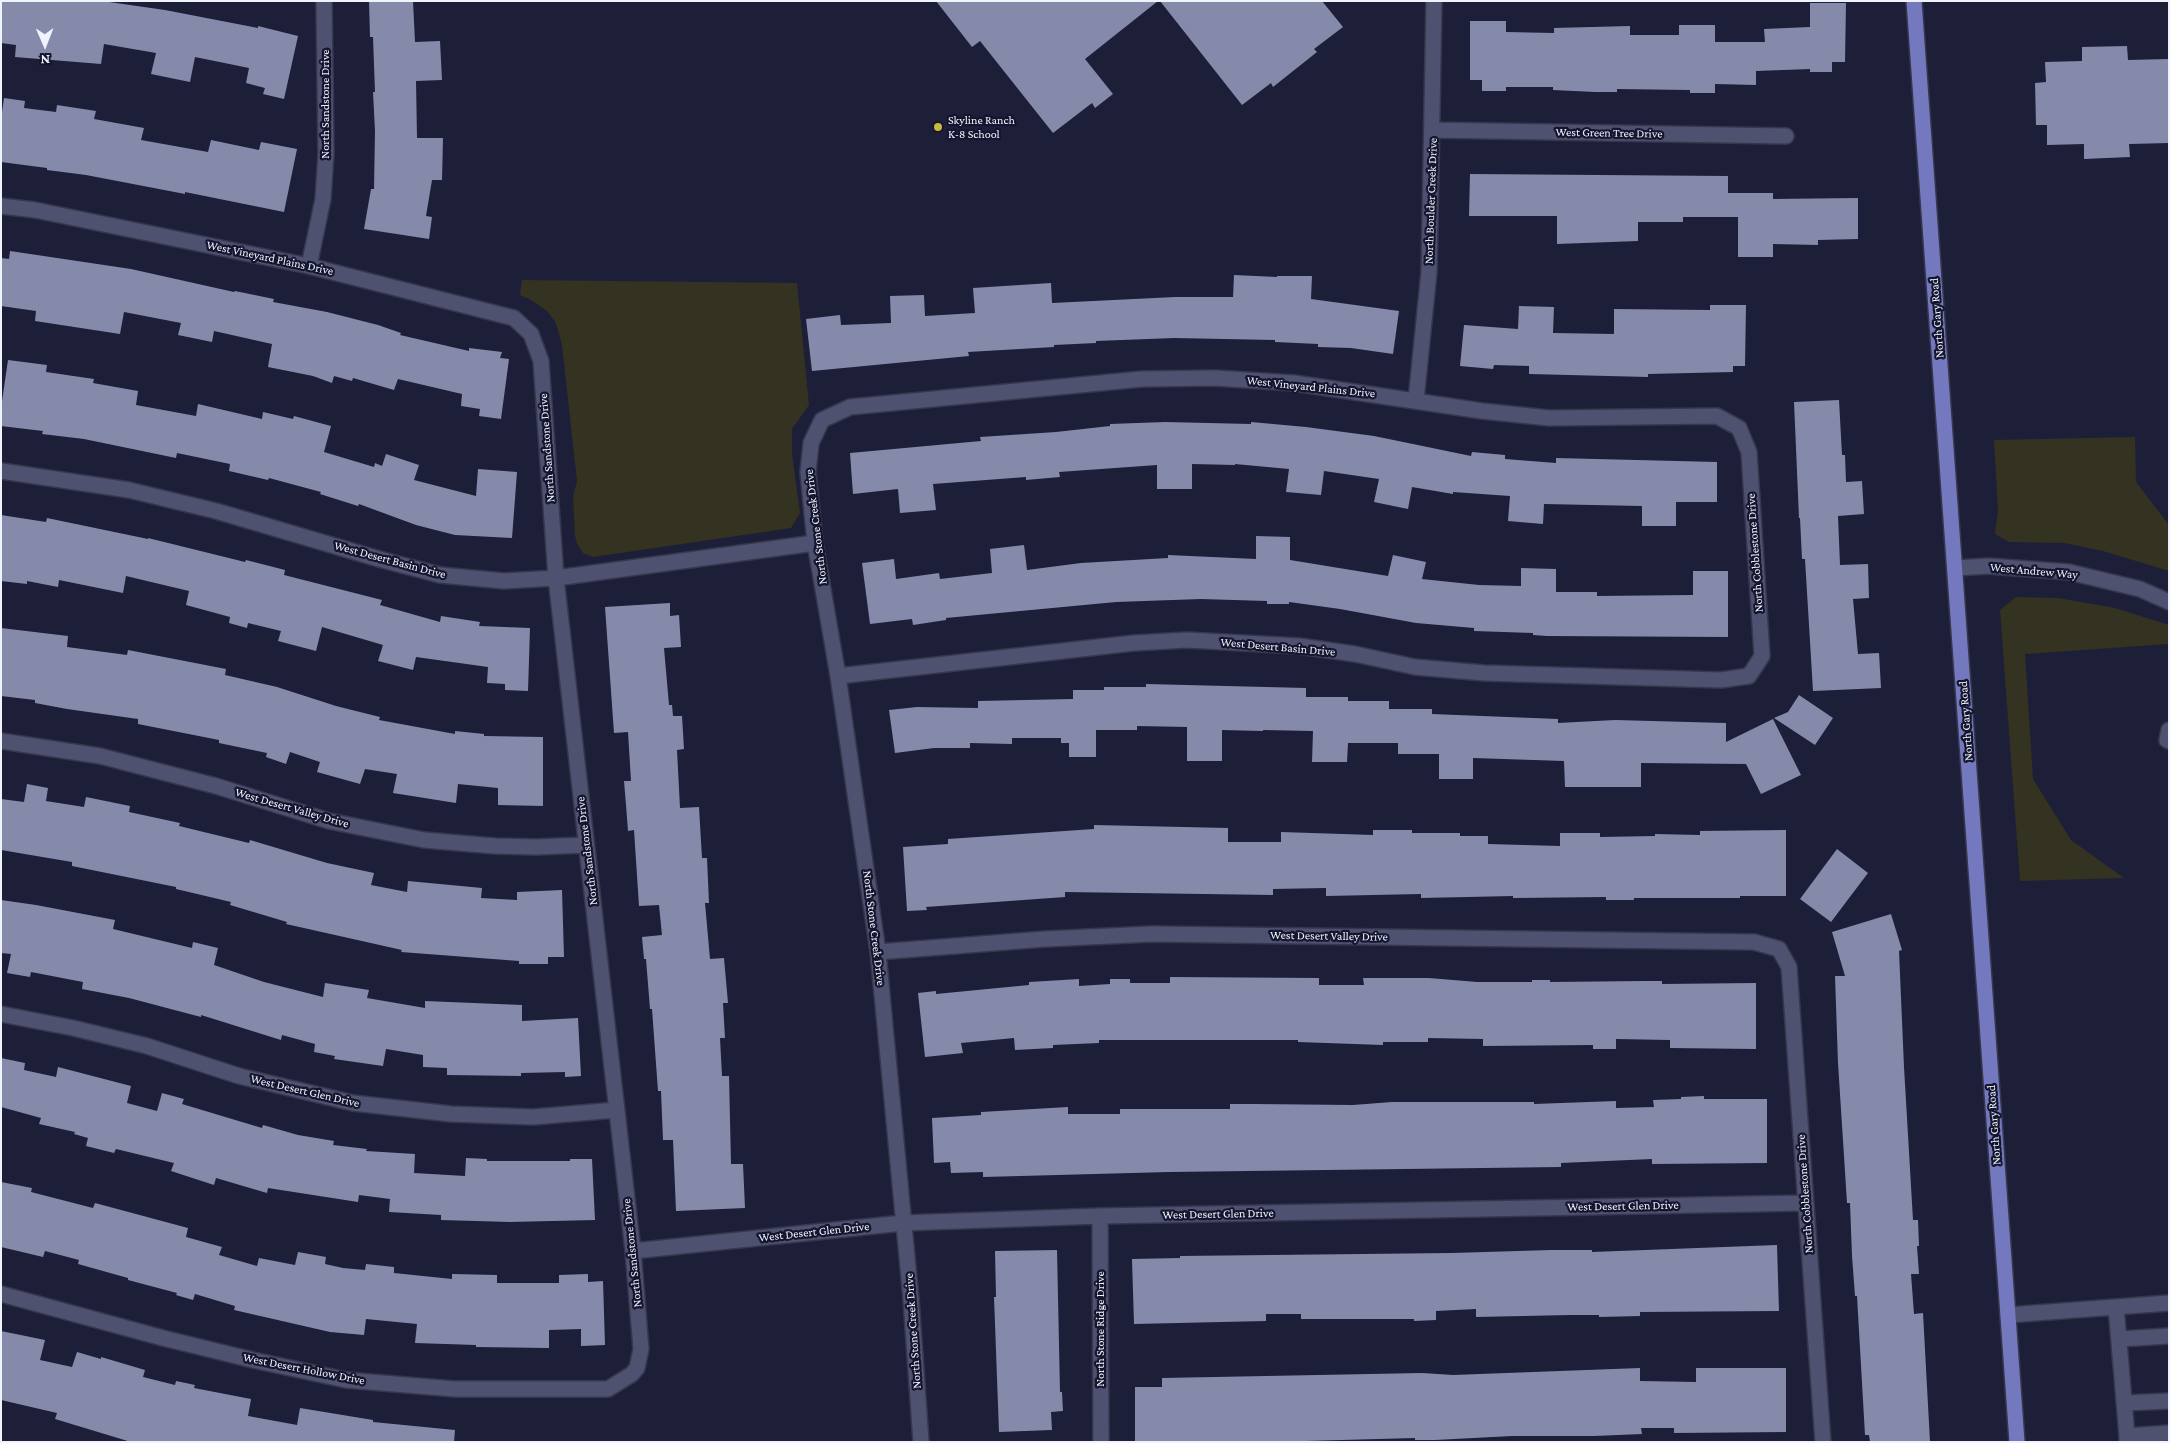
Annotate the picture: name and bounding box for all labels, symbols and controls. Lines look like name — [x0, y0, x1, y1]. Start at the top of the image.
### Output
north arrow — [20, 20, 70, 70]
street label: North Sandstone Drive — [318, 49, 332, 159]
text: N — [40, 52, 50, 68]
place label: Skyline Ranch K-8 School — [948, 113, 1015, 141]
marker: Skyline Ranch K-8 School — [932, 121, 944, 133]
street label: West Green Tree Drive — [1555, 125, 1663, 141]
street label: North Boulder Creek Drive — [1422, 138, 1440, 264]
street label: West Vineyard Plains Drive — [205, 238, 335, 278]
street label: North Gary Road — [1927, 277, 1947, 359]
street label: West Vineyard Plains Drive — [1246, 373, 1376, 401]
street label: North Sandstone Drive — [536, 393, 558, 503]
street label: North Stone Creek Drive — [802, 469, 830, 585]
street label: North Cobblestone Drive — [1744, 493, 1766, 613]
street label: West Desert Basin Drive — [332, 538, 448, 582]
street label: West Andrew Way — [1989, 560, 2079, 582]
street label: West Desert Basin Drive — [1220, 635, 1336, 659]
street label: North Gary Road — [1956, 680, 1976, 762]
street label: West Desert Valley Drive — [233, 785, 351, 831]
street label: North Sandstone Drive — [573, 796, 601, 906]
street label: North Stone Creek Drive — [860, 870, 888, 986]
street label: West Desert Valley Drive — [1270, 928, 1388, 944]
street label: West Desert Glen Drive — [249, 1071, 361, 1111]
street label: North Gary Road — [1984, 1084, 2004, 1166]
street label: North Cobblestone Drive — [1794, 1134, 1816, 1254]
street label: North Sandstone Drive — [619, 1198, 645, 1308]
street label: West Desert Glen Drive — [1567, 1198, 1679, 1214]
street label: West Desert Glen Drive — [1162, 1206, 1274, 1222]
street label: West Desert Glen Drive — [758, 1219, 870, 1245]
street label: North Stone Ridge Drive — [1093, 1271, 1107, 1387]
street label: North Stone Creek Drive — [902, 1273, 924, 1389]
street label: West Desert Hollow Drive — [242, 1350, 366, 1388]

